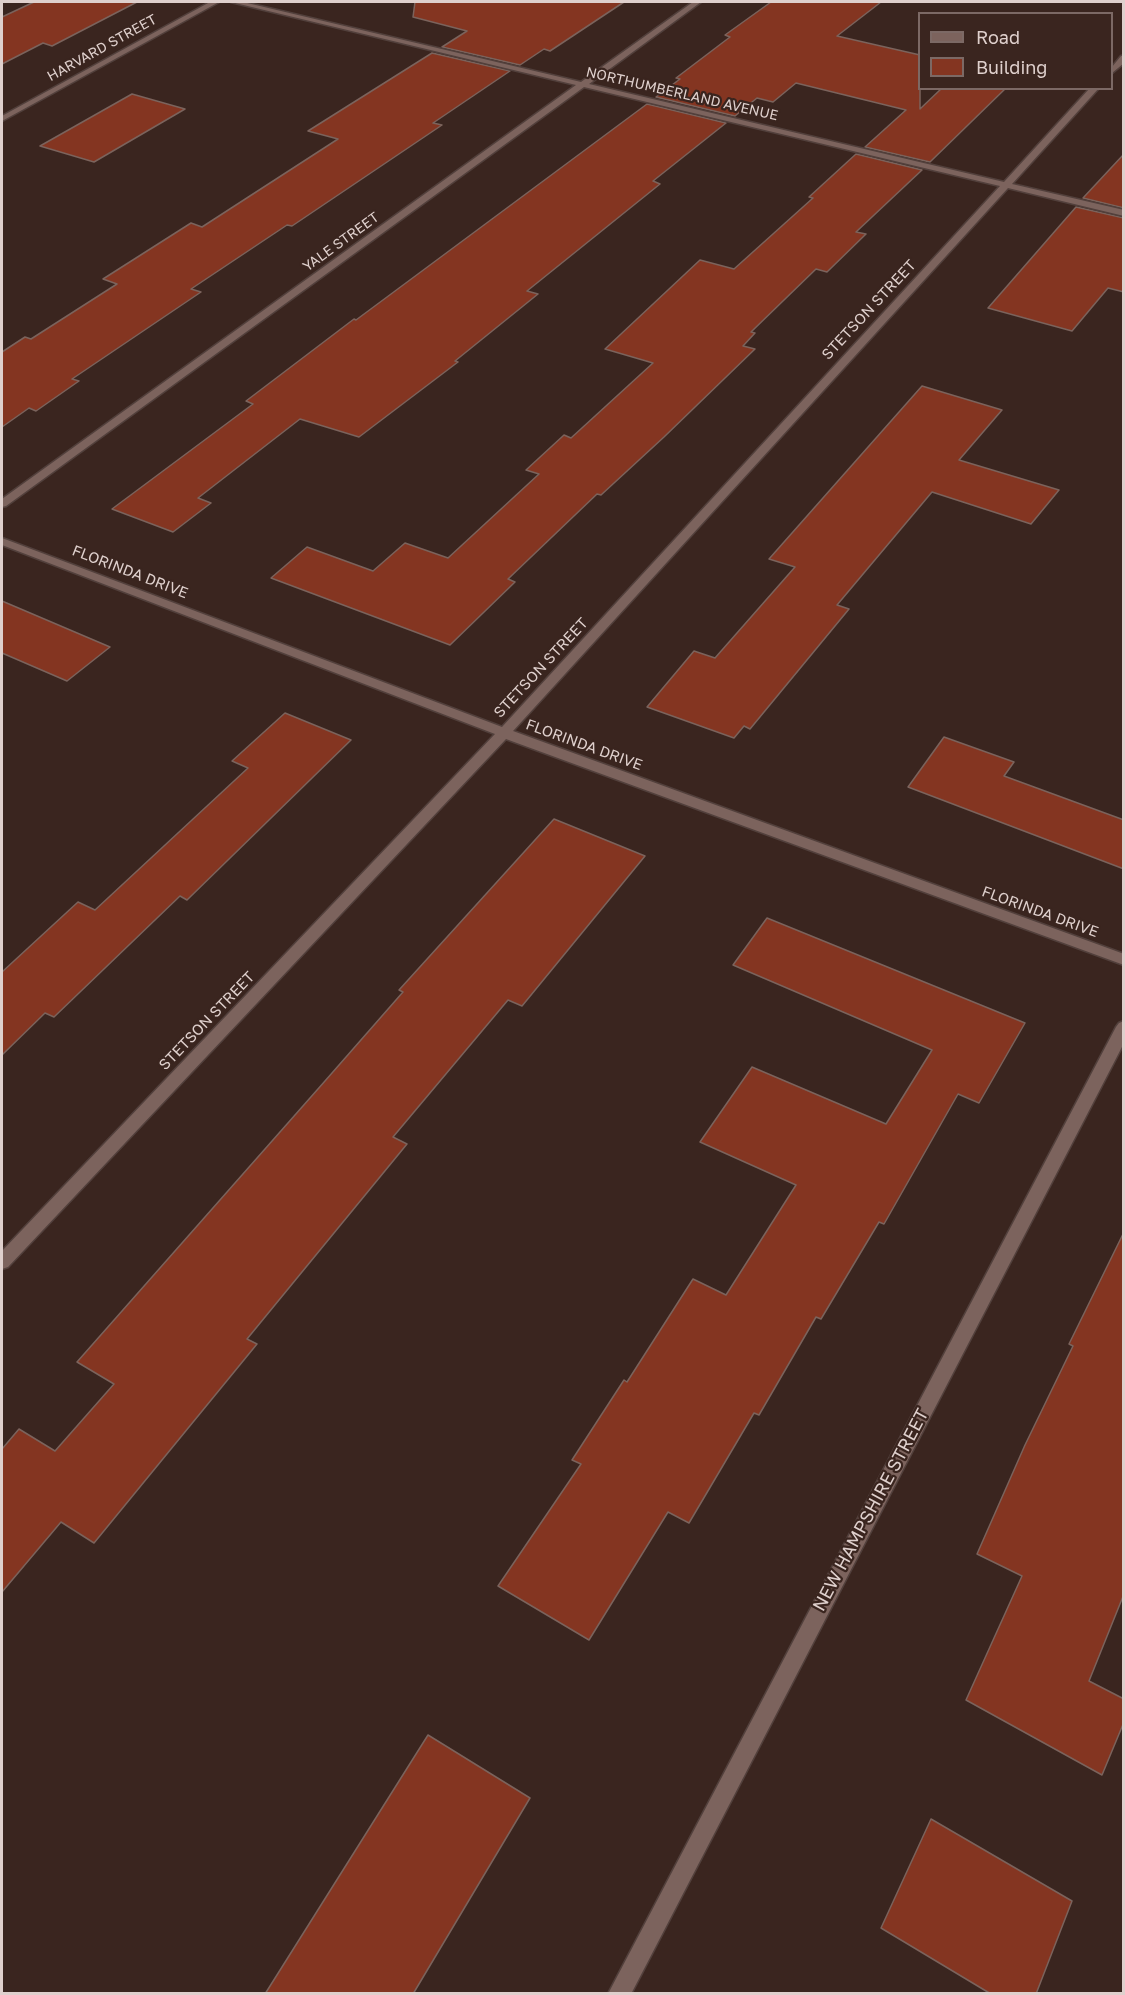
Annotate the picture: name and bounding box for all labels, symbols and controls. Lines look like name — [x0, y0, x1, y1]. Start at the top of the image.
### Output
street label: HARVARD STREET — [44, 11, 160, 85]
legend — [918, 12, 1113, 90]
text: Road — [976, 26, 1020, 48]
text: Building — [976, 56, 1047, 78]
street label: NORTHUMBERLAND AVENUE — [584, 64, 780, 124]
street label: YALE STREET — [300, 209, 382, 275]
street label: STETSON STREET — [818, 256, 920, 364]
street label: FLORINDA DRIVE — [69, 542, 191, 602]
street label: STETSON STREET — [490, 614, 592, 722]
street label: FLORINDA DRIVE — [523, 716, 645, 774]
street label: FLORINDA DRIVE — [979, 883, 1101, 941]
street label: STETSON STREET — [155, 968, 259, 1074]
street label: NEW HAMPSHIRE STREET — [808, 1405, 934, 1615]

